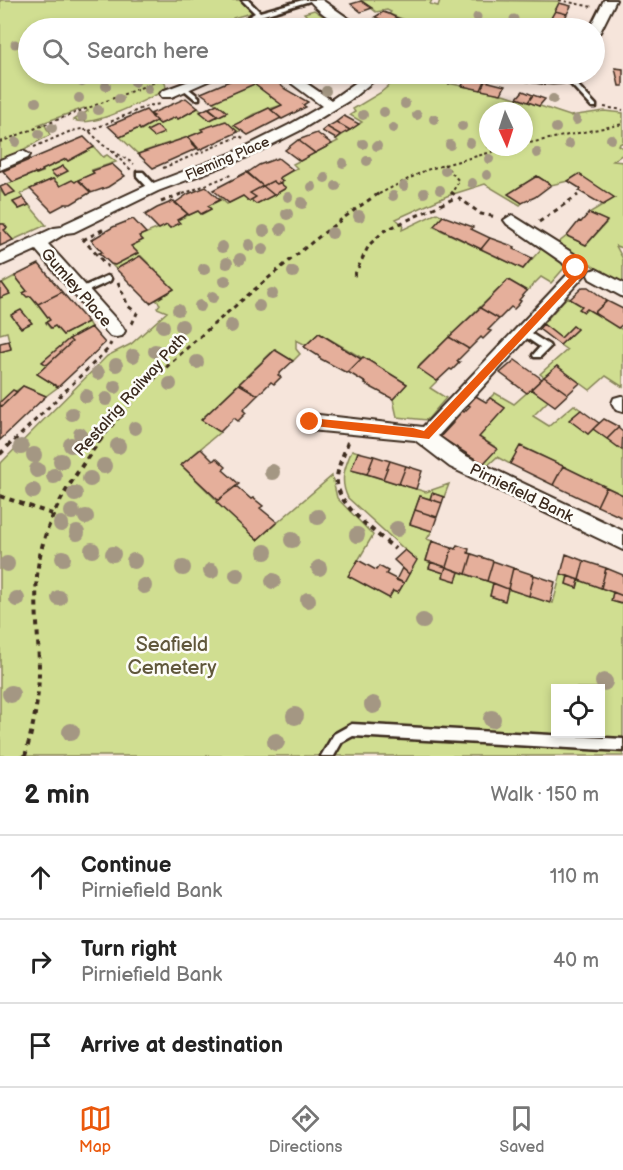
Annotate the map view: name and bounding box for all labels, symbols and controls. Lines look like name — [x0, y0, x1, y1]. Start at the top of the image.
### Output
search box — [18, 18, 605, 84]
icon: search — [39, 35, 72, 68]
text: Search here — [87, 38, 209, 65]
north arrow — [479, 102, 533, 156]
street label: Fleming Place — [183, 133, 272, 184]
street label: Gumley Place — [37, 245, 116, 332]
route start — [562, 254, 588, 280]
street label: Restalrig Railway Path — [71, 329, 191, 460]
route end — [296, 408, 322, 434]
street label: Pirniefield Bank — [466, 460, 576, 527]
park label: Seafield Cemetery — [127, 633, 217, 680]
map controls — [551, 684, 605, 738]
button: locate — [551, 684, 605, 738]
text: 2 min — [24, 780, 90, 811]
text: Walk · 150 m — [490, 783, 599, 807]
text: Continue — [81, 852, 171, 879]
icon: ahead — [24, 861, 57, 894]
text: 110 m — [550, 865, 599, 889]
text: Pirniefield Bank — [81, 879, 222, 903]
text: Turn right — [81, 936, 177, 963]
icon: right — [24, 945, 57, 978]
text: 40 m — [553, 949, 599, 973]
text: Pirniefield Bank — [81, 963, 222, 987]
icon: arrive — [24, 1029, 57, 1062]
text: Arrive at destination — [81, 1032, 283, 1059]
tab: Map — [79, 1102, 112, 1157]
tab: Directions — [269, 1102, 342, 1157]
tab: Saved — [499, 1102, 544, 1157]

